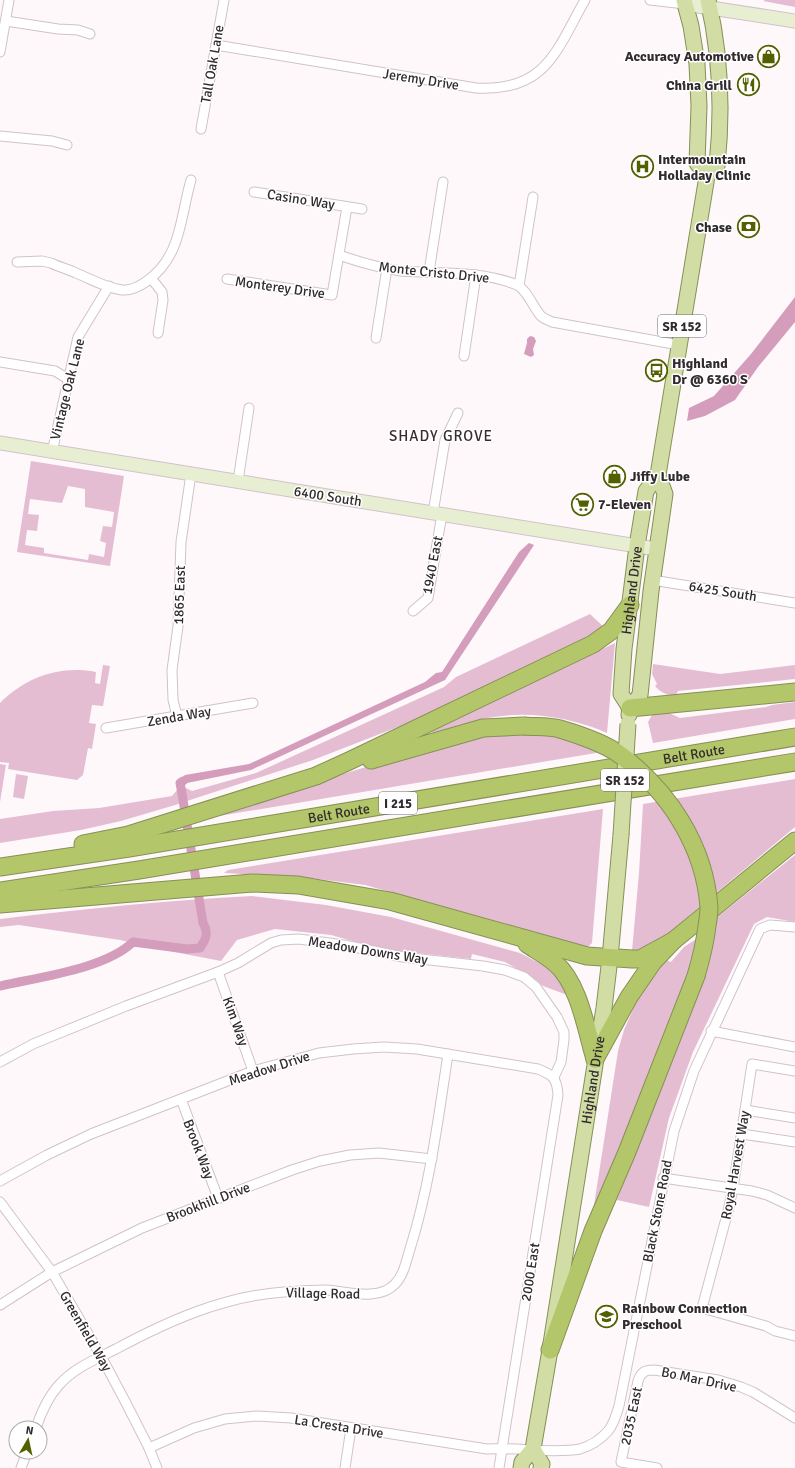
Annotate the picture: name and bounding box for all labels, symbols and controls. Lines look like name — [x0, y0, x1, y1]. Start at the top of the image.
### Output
street label: Tall Oak Lane — [197, 24, 228, 105]
shop icon: Accuracy Automotive — [756, 43, 782, 69]
place label: Accuracy Automotive — [625, 48, 754, 65]
street label: Jeremy Drive — [382, 65, 460, 94]
restaurant icon: China Grill — [735, 72, 761, 98]
place label: China Grill — [666, 77, 733, 94]
place label: Intermountain Holladay Clinic — [658, 151, 751, 184]
hospital icon: Intermountain Holladay Clinic — [630, 154, 656, 180]
street label: Casino Way — [266, 186, 336, 213]
bank icon: Chase — [735, 214, 761, 240]
place label: Chase — [696, 219, 732, 236]
street label: Monte Cristo Drive — [378, 258, 490, 287]
street label: Monterey Drive — [234, 273, 326, 302]
road number: SR 152 — [658, 315, 706, 337]
street label: Vintage Oak Lane — [47, 337, 88, 442]
place label: Highland Dr @ 6360 S — [672, 355, 748, 388]
bus stop icon: Highland Dr @ 6360 S — [644, 358, 670, 384]
district label: SHADY GROVE — [389, 427, 493, 445]
shop icon: Jiffy Lube — [602, 463, 628, 489]
place label: Jiffy Lube — [630, 468, 690, 485]
street label: 6400 South — [293, 483, 363, 510]
supermarket icon: 7-Eleven — [570, 491, 596, 517]
place label: 7-Eleven — [598, 496, 651, 513]
street label: 1940 East — [418, 534, 447, 596]
street label: Highland Drive — [618, 545, 646, 636]
street label: 1865 East — [170, 565, 189, 625]
street label: 6425 South — [688, 578, 758, 605]
street label: Zenda Way — [146, 702, 213, 730]
street label: Belt Route — [662, 741, 726, 768]
road number: SR 152 — [601, 769, 649, 791]
road number: I 215 — [379, 792, 417, 814]
street label: Belt Route — [307, 800, 371, 827]
street label: Meadow Downs Way — [307, 933, 430, 968]
street label: Kim Way — [219, 994, 252, 1049]
street label: Highland Drive — [578, 1035, 608, 1125]
street label: Meadow Drive — [226, 1047, 312, 1090]
street label: Royal Harvest Way — [718, 1109, 754, 1221]
street label: Brook Way — [179, 1117, 218, 1182]
street label: Black Stone Road — [639, 1158, 676, 1264]
street label: Brookhill Drive — [164, 1179, 253, 1226]
street label: 2000 East — [517, 1241, 544, 1303]
street label: Village Road — [286, 1284, 360, 1303]
street label: Greenfield Way — [56, 1288, 116, 1375]
place label: Rainbow Connection Preschool — [622, 1300, 747, 1333]
school or university icon: Rainbow Connection Preschool — [593, 1303, 619, 1329]
street label: Bo Mar Drive — [660, 1363, 738, 1396]
street label: 2035 East — [617, 1385, 646, 1447]
street label: La Cresta Drive — [293, 1411, 385, 1442]
north arrow — [8, 1420, 48, 1460]
text: N — [25, 1424, 34, 1438]

